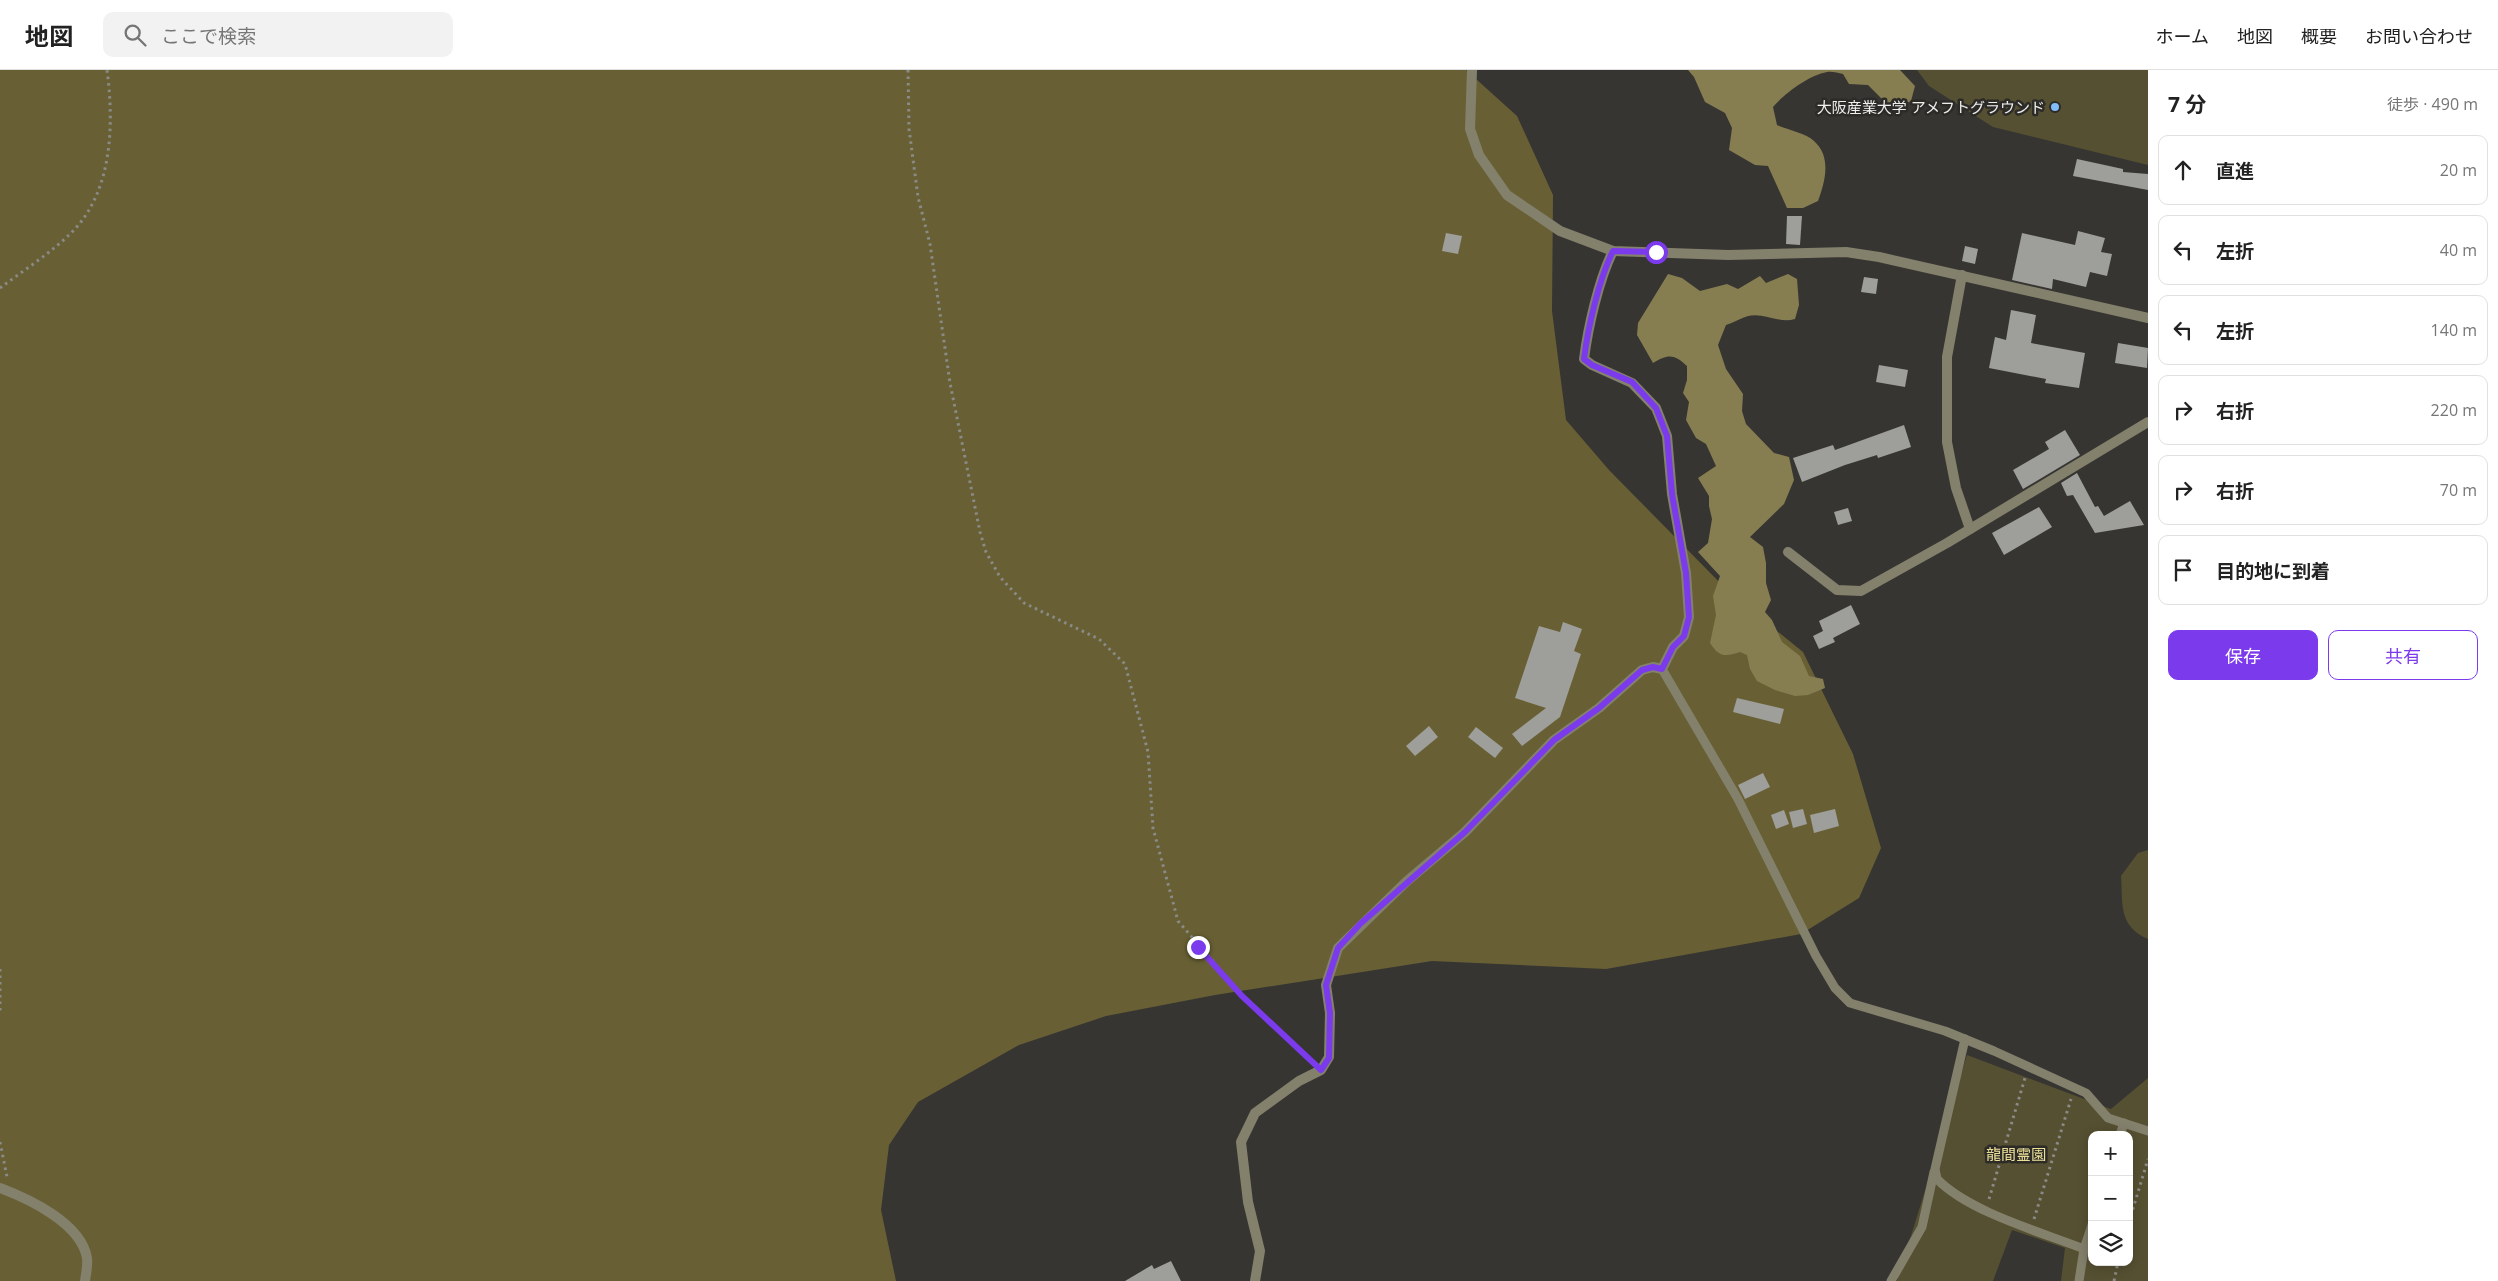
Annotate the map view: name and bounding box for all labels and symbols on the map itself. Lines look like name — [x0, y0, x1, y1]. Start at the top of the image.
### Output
place label: 大阪産業大学 アメフトグラウンド — [1817, 97, 2045, 117]
marker: 大阪産業大学 アメフトグラウンド — [2049, 101, 2061, 113]
route start — [1645, 241, 1668, 264]
route end — [1187, 936, 1210, 959]
park label: 龍間霊園 — [1986, 1144, 2046, 1164]

